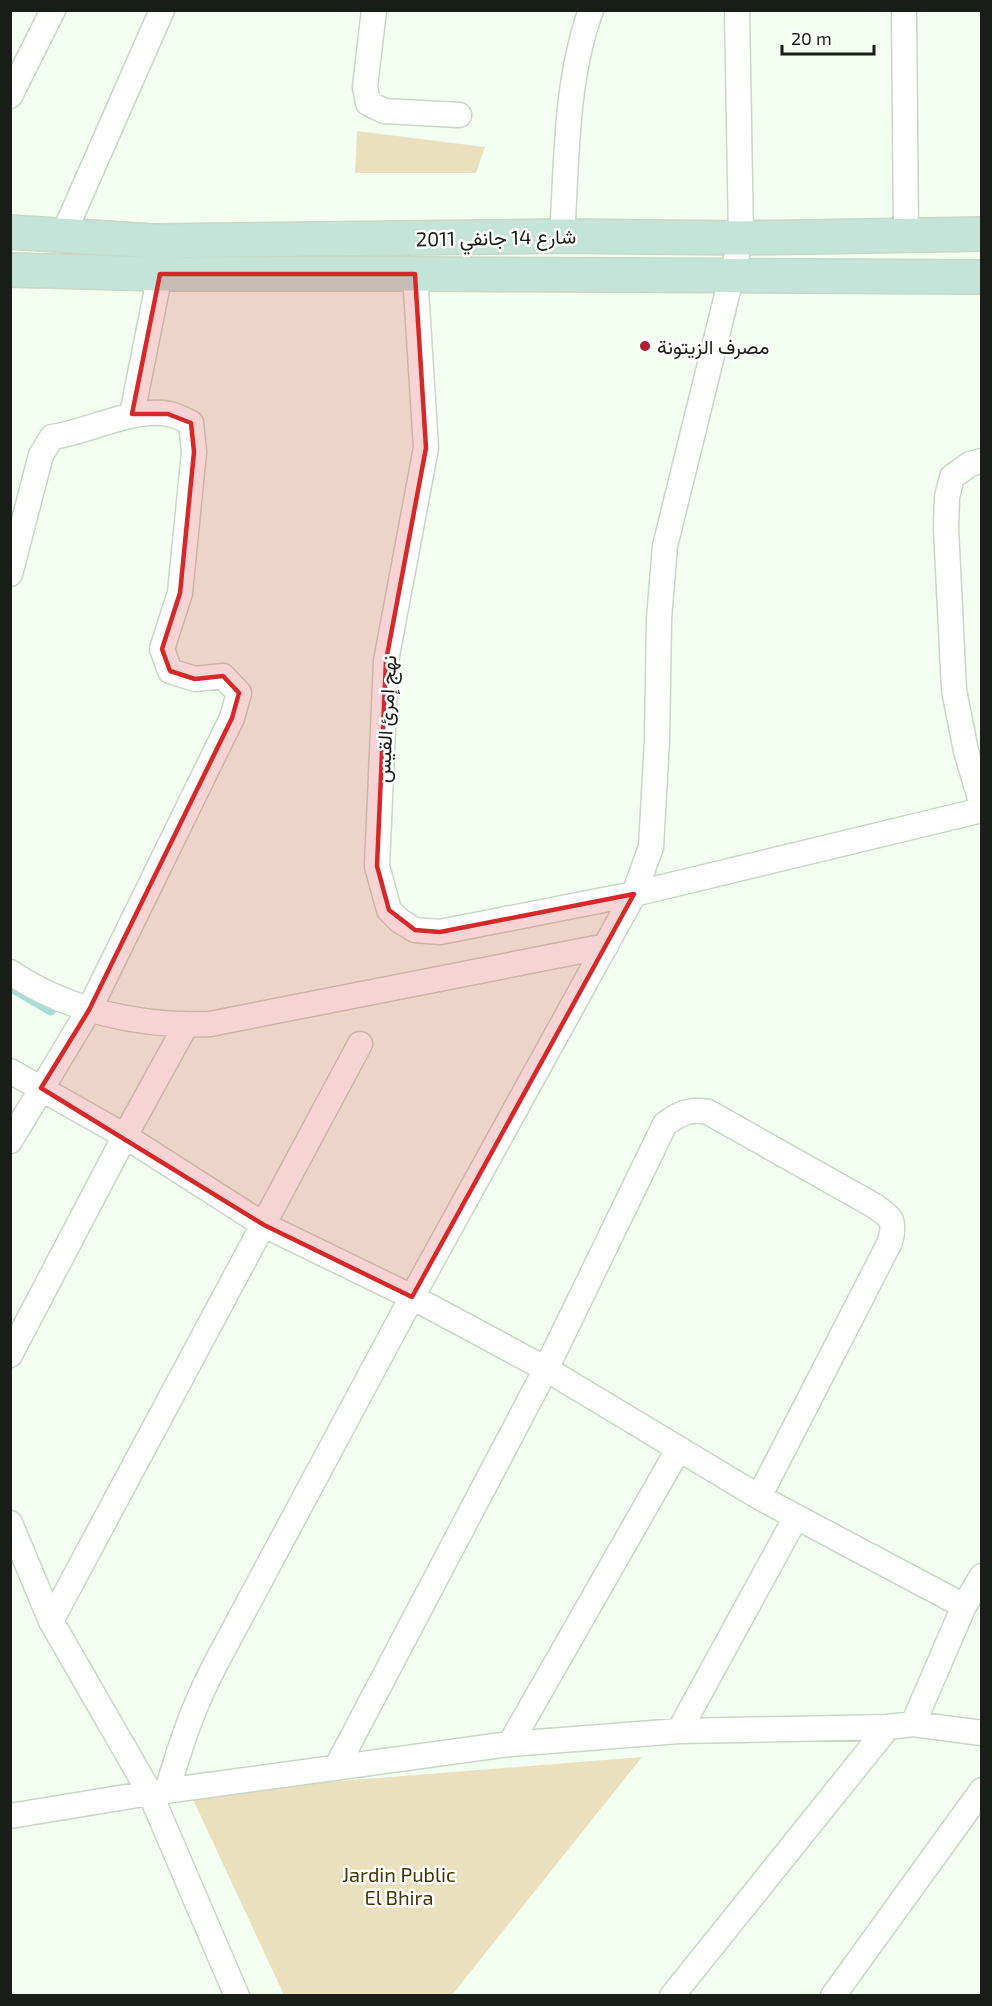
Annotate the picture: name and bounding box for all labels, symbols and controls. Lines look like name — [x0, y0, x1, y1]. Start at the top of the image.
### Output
scale bar — [782, 18, 874, 56]
text: 20 m — [791, 27, 832, 49]
street label: شارع 14 جانفي 2011 — [416, 224, 576, 256]
place label: مصرف الزيتونة — [657, 334, 770, 360]
marker: مصرف الزيتونة — [638, 339, 652, 353]
street label: نهج إمرئ القيس — [370, 655, 403, 784]
park label: Jardin Public El Bhira — [342, 1862, 456, 1909]

